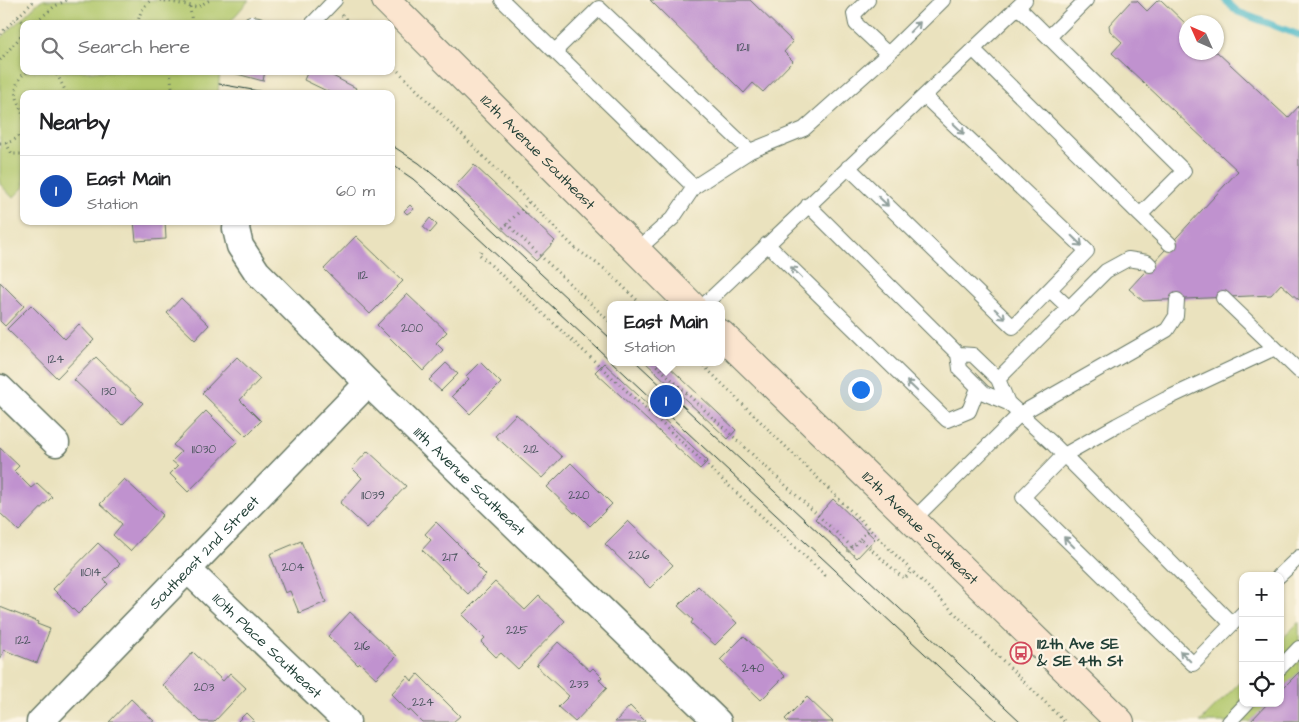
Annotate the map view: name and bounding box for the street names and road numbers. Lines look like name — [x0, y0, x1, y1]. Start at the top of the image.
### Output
street label: 112th Avenue Southeast — [476, 90, 600, 214]
street label: 111th Avenue Southeast — [409, 422, 530, 541]
street label: 112th Avenue Southeast — [857, 466, 983, 589]
street label: Southeast 2nd Street — [144, 491, 264, 614]
street label: 110th Place Southeast — [208, 588, 327, 703]

